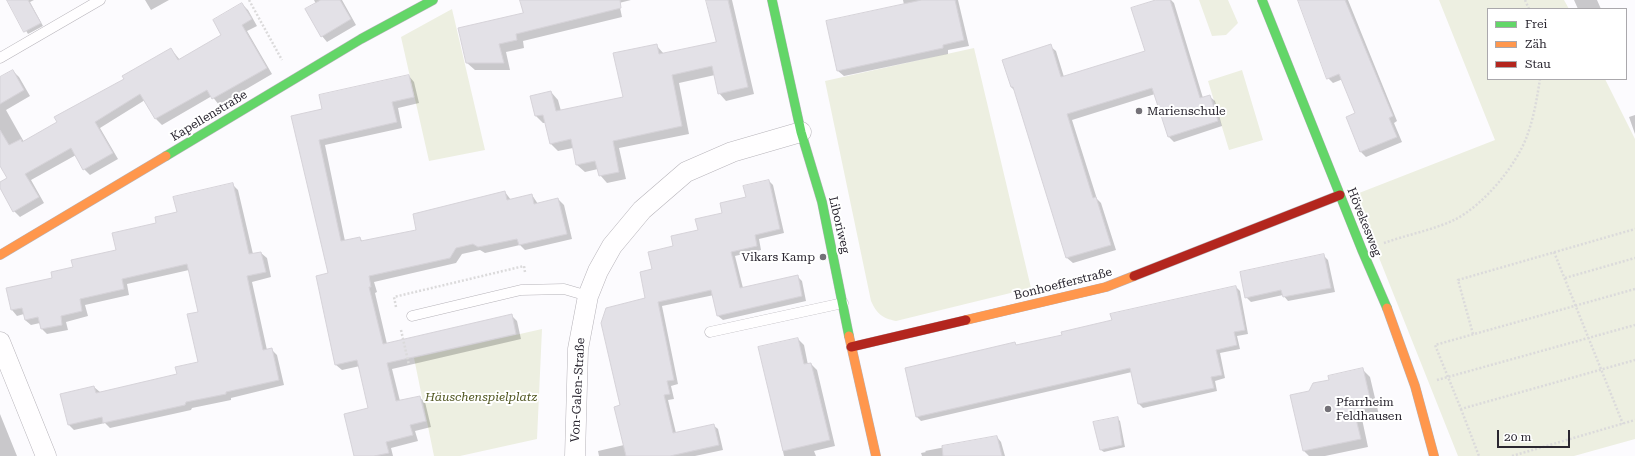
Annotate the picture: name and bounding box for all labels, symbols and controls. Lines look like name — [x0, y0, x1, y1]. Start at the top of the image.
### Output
legend — [1487, 8, 1627, 80]
text: Frei — [1525, 17, 1547, 31]
text: Zäh — [1525, 37, 1547, 51]
text: Stau — [1525, 57, 1551, 71]
street label: Kapellenstraße — [168, 88, 250, 144]
place label: Marienschule — [1147, 104, 1226, 118]
marker: Marienschule — [1134, 106, 1144, 116]
street label: Hövekesweg — [1344, 186, 1384, 258]
street label: Liboriweg — [825, 195, 853, 255]
place label: Vikars Kamp — [742, 250, 815, 264]
marker: Vikars Kamp — [818, 252, 828, 262]
street label: Bonhoefferstraße — [1013, 265, 1113, 303]
street label: Von-Galen-Straße — [568, 337, 588, 443]
park label: Häuschenspielplatz — [425, 390, 537, 404]
place label: Pfarrheim Feldhausen — [1336, 395, 1402, 423]
marker: Pfarrheim Feldhausen — [1323, 404, 1333, 414]
scale bar — [1499, 422, 1572, 448]
text: 20 m — [1504, 430, 1531, 444]

